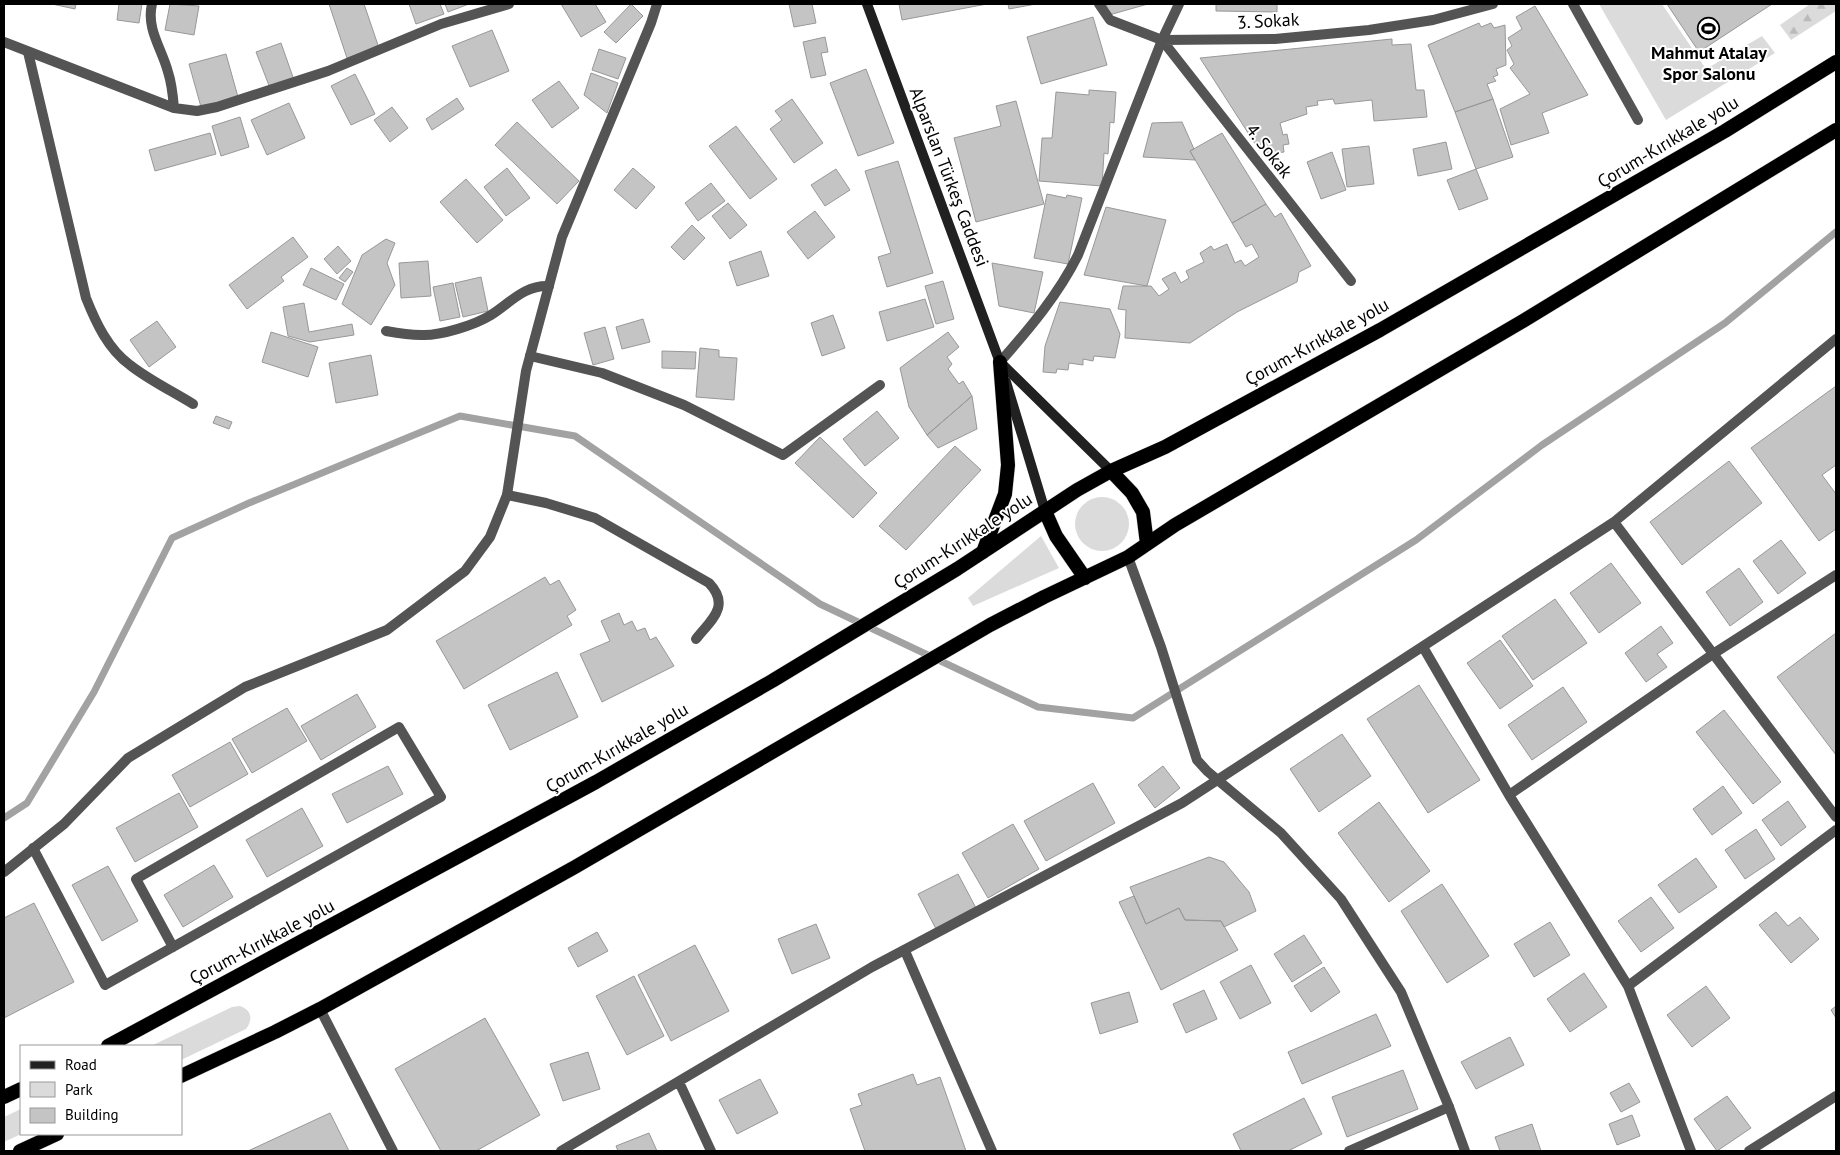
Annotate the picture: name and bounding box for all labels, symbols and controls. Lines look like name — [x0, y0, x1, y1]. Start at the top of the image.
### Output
street label: 3. Sokak — [1236, 7, 1300, 34]
sports icon: Mahmut Atalay Spor Salonu — [1697, 16, 1721, 40]
place label: Mahmut Atalay Spor Salonu — [1651, 41, 1767, 85]
street label: Alparslan Türkeş Caddesi — [905, 84, 994, 270]
street label: Çorum-Kırıkkale yolu — [1593, 90, 1743, 193]
street label: 4. Sokak — [1241, 119, 1298, 183]
street label: Çorum-Kırıkkale yolu — [1241, 293, 1393, 391]
street label: Çorum-Kırıkkale yolu — [889, 487, 1036, 594]
street label: Çorum-Kırıkkale yolu — [541, 697, 692, 798]
street label: Çorum-Kırıkkale yolu — [185, 894, 338, 989]
legend — [20, 1045, 182, 1135]
text: Road — [65, 1055, 97, 1074]
text: Park — [65, 1080, 93, 1099]
text: Building — [65, 1105, 119, 1124]

